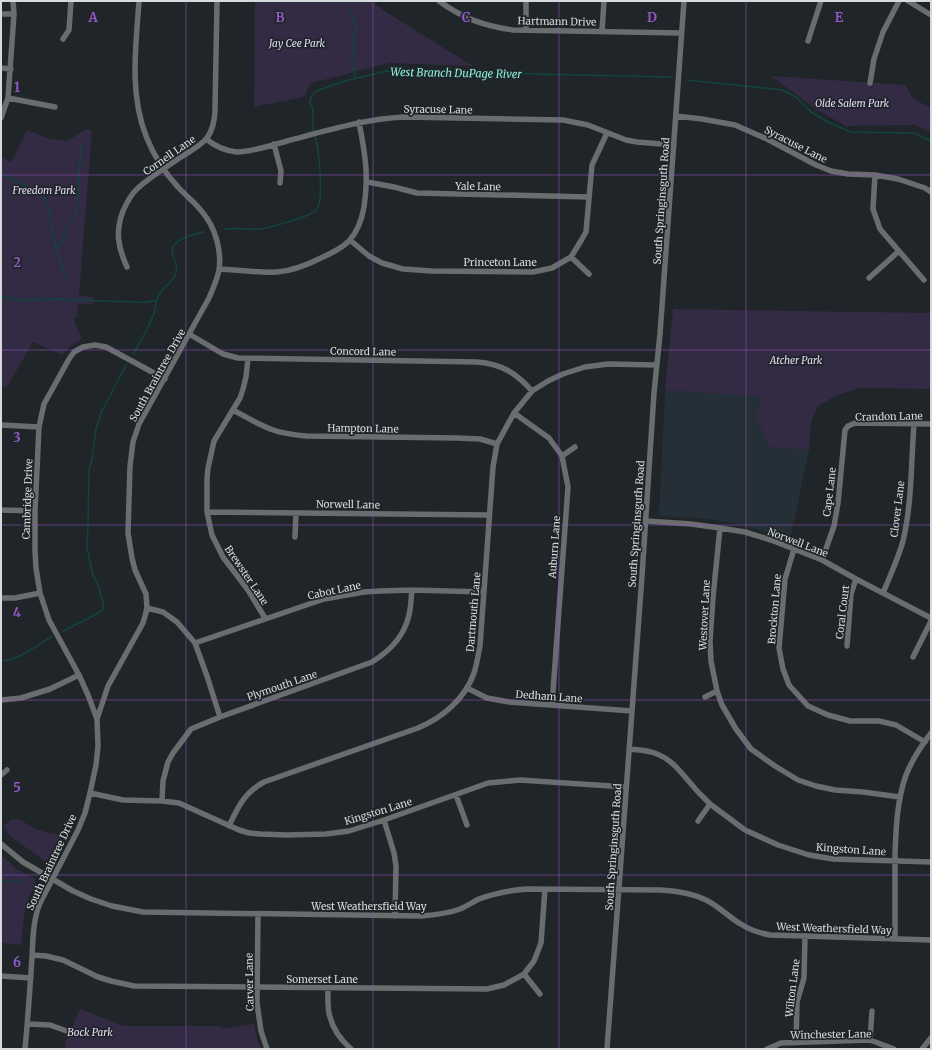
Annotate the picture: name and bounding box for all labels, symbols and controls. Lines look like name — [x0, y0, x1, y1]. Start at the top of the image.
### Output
text: A — [87, 9, 98, 26]
text: B — [275, 9, 285, 26]
text: C — [462, 9, 471, 26]
text: D — [647, 9, 657, 26]
text: E — [835, 9, 844, 26]
street label: Hartmann Drive — [518, 14, 596, 29]
park label: Jay Cee Park — [268, 37, 325, 50]
water label: West Branch DuPage River — [390, 65, 522, 81]
text: 1 — [14, 79, 20, 96]
park label: Olde Salem Park — [815, 97, 890, 110]
street label: Syracuse Lane — [403, 102, 473, 117]
street label: Syracuse Lane — [762, 123, 829, 166]
street label: Cornell Lane — [141, 133, 198, 178]
street label: South Springinsguth Road — [651, 137, 672, 265]
street label: Yale Lane — [454, 180, 501, 193]
park label: Freedom Park — [12, 184, 76, 197]
text: 2 — [13, 254, 21, 271]
street label: Princeton Lane — [463, 256, 537, 269]
street label: South Braintree Drive — [126, 327, 188, 424]
street label: Concord Lane — [330, 344, 396, 359]
park label: Atcher Park — [769, 354, 823, 367]
street label: Crandon Lane — [855, 409, 923, 424]
street label: Hampton Lane — [327, 421, 399, 436]
text: 3 — [13, 429, 21, 446]
street label: Cambridge Drive — [20, 458, 35, 540]
street label: South Springinsguth Road — [626, 460, 647, 588]
street label: Cape Lane — [820, 467, 839, 517]
street label: Clover Lane — [888, 480, 907, 538]
street label: Norwell Lane — [316, 497, 380, 512]
street label: Auburn Lane — [546, 515, 563, 580]
street label: Norwell Lane — [766, 525, 830, 560]
street label: Brewster Lane — [222, 543, 271, 608]
street label: Dartmouth Lane — [464, 572, 483, 652]
street label: Brockton Lane — [765, 573, 784, 645]
street label: Cabot Lane — [306, 579, 362, 602]
street label: Westover Lane — [696, 579, 713, 652]
street label: Coral Court — [833, 584, 852, 640]
text: 4 — [13, 604, 22, 621]
street label: Plymouth Lane — [245, 667, 319, 704]
street label: Dedham Lane — [515, 688, 583, 705]
text: 5 — [13, 779, 21, 796]
street label: South Springinsguth Road — [603, 783, 624, 911]
street label: Kingston Lane — [343, 795, 414, 828]
street label: South Braintree Drive — [24, 812, 79, 912]
street label: Kingston Lane — [816, 841, 886, 858]
street label: West Weathersfield Way — [310, 900, 427, 913]
street label: West Weathersfield Way — [775, 920, 892, 937]
street label: Carver Lane — [242, 953, 257, 1011]
text: 6 — [13, 954, 21, 971]
street label: Wilton Lane — [782, 958, 803, 1019]
street label: Somerset Lane — [286, 973, 358, 986]
park label: Bock Park — [67, 1026, 113, 1039]
street label: Winchester Lane — [789, 1027, 872, 1042]

